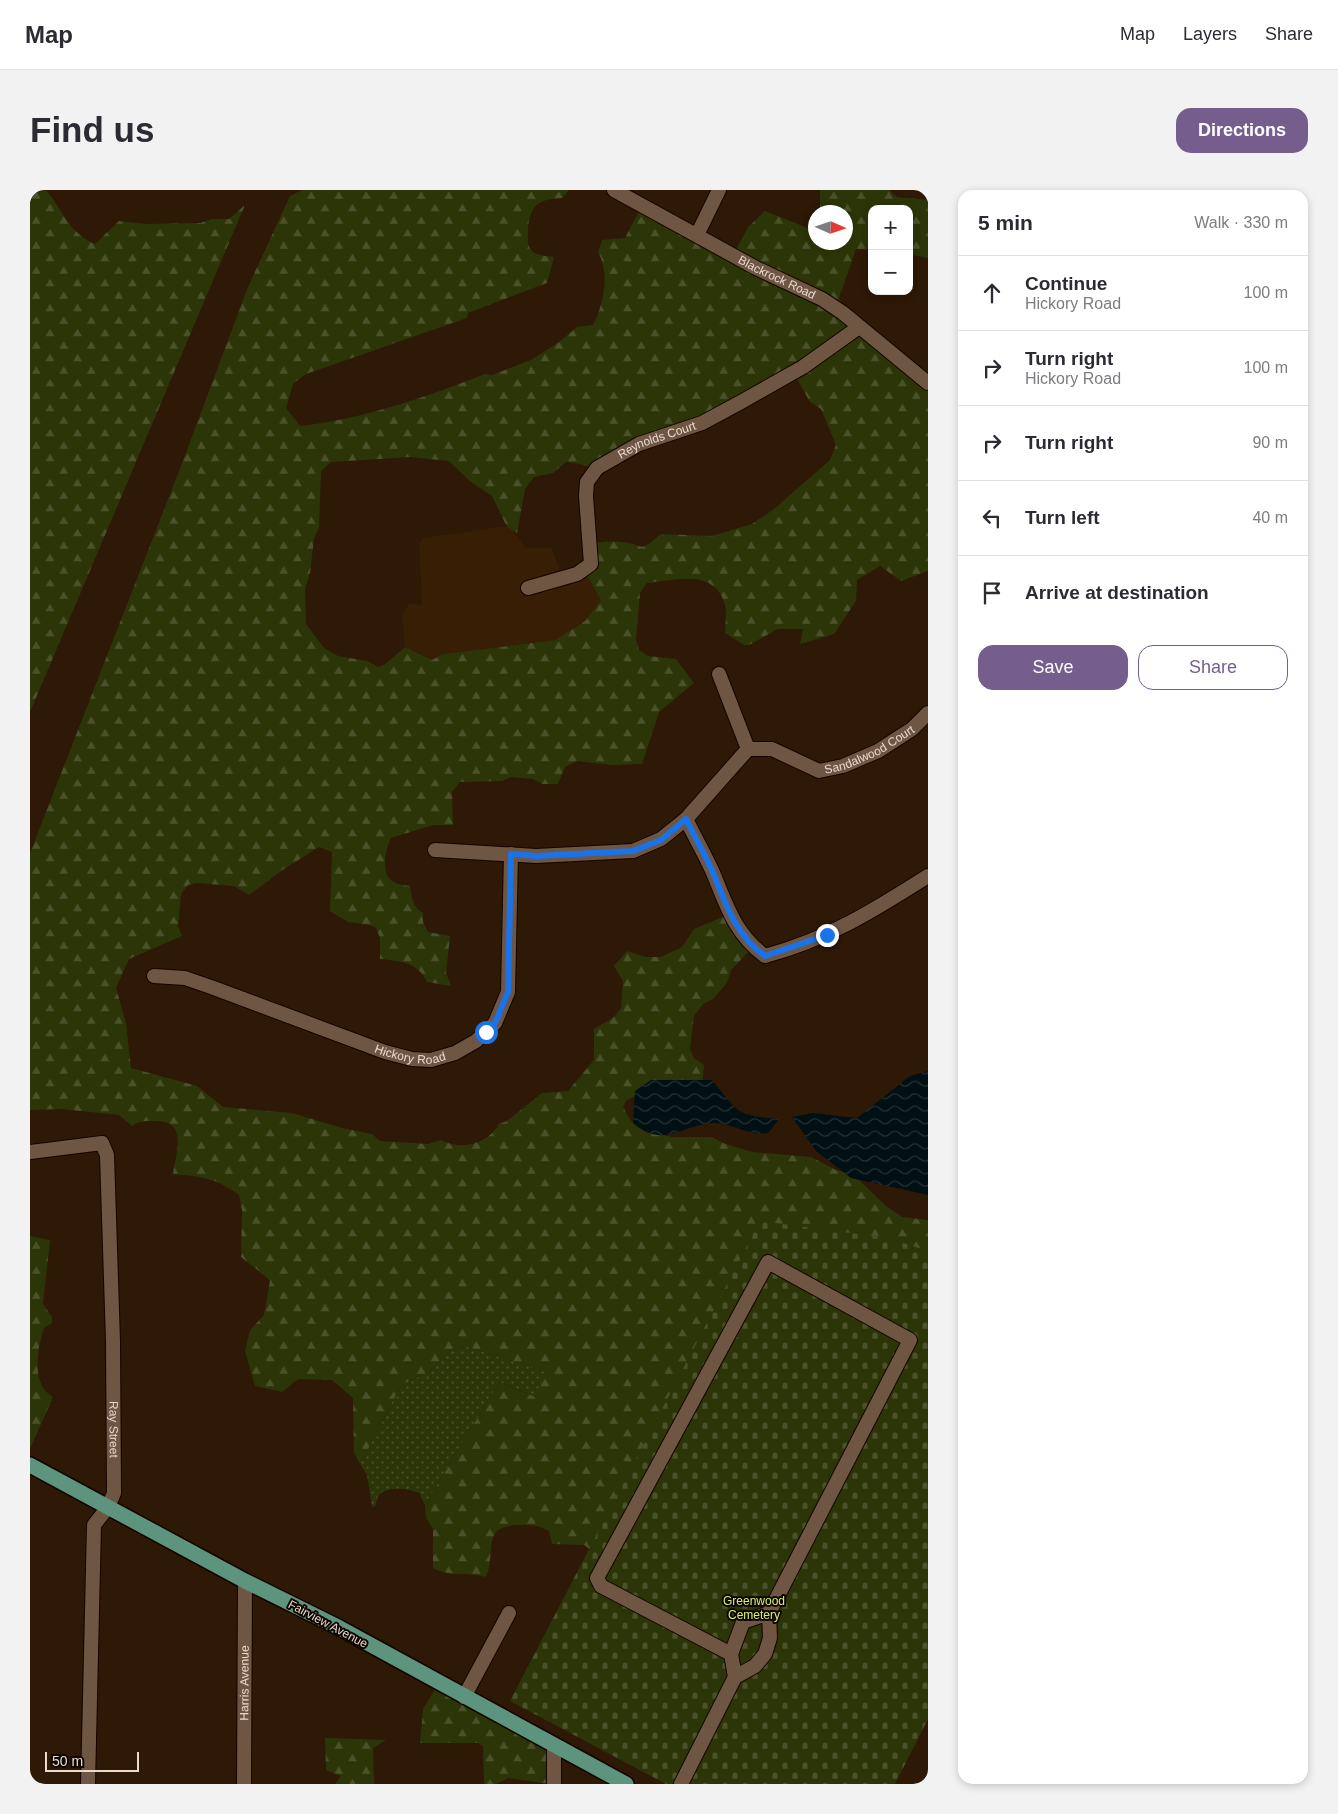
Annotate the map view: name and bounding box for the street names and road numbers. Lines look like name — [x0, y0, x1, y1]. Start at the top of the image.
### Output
street label: Blackrock Road — [736, 253, 818, 302]
street label: Reynolds Court — [615, 418, 698, 462]
street label: Sandalwood Court — [823, 722, 918, 777]
street label: Hickory Road — [373, 1042, 447, 1067]
street label: Ray Street — [106, 1401, 121, 1458]
street label: Fairview Avenue — [286, 1597, 370, 1651]
street label: Harris Avenue — [237, 1645, 252, 1721]

